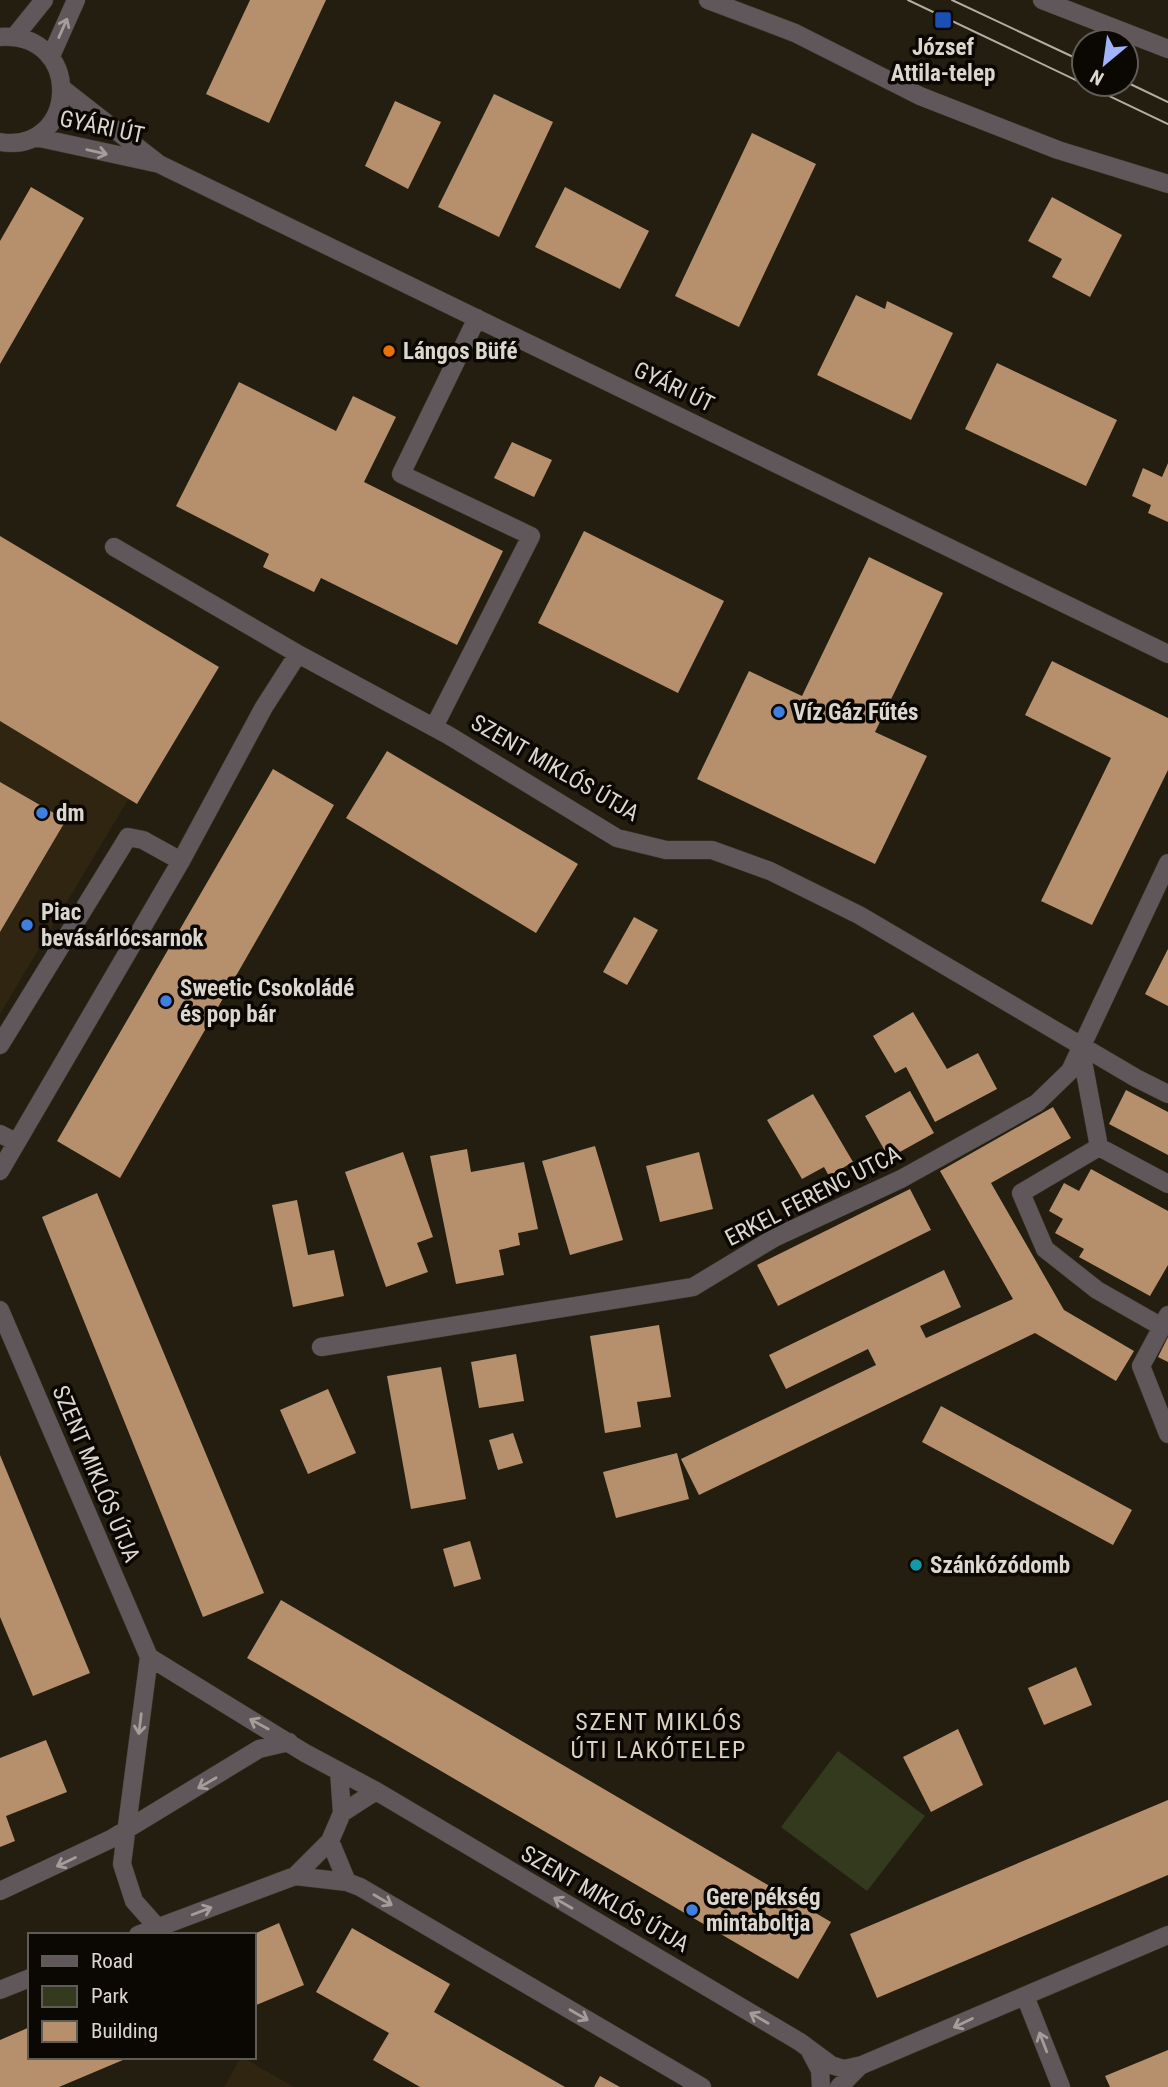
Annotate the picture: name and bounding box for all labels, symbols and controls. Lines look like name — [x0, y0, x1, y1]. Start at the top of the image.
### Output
marker: József Attila-telep — [933, 10, 953, 30]
one-way arrow — [57, 18, 70, 39]
north arrow — [1070, 28, 1140, 98]
place label: József Attila-telep — [891, 34, 995, 87]
text: N — [1086, 65, 1108, 90]
street label: GYÁRI ÚT — [57, 104, 147, 149]
one-way arrow — [85, 146, 108, 159]
place label: Lángos Büfé — [403, 338, 517, 365]
marker: Lángos Büfé — [381, 343, 397, 359]
street label: GYÁRI ÚT — [629, 355, 719, 418]
place label: Víz Gáz Fűtés — [793, 699, 919, 726]
marker: Víz Gáz Fűtés — [771, 704, 787, 720]
street label: SZENT MIKLÓS ÚTJA — [466, 708, 644, 827]
place label: dm — [56, 800, 84, 827]
marker: dm — [34, 805, 50, 821]
place label: Piac bevásárlócsarnok — [41, 899, 205, 952]
marker: Piac bevásárlócsarnok — [19, 917, 35, 933]
place label: Sweetic Csokoládé és pop bár — [180, 975, 354, 1028]
marker: Sweetic Csokoládé és pop bár — [158, 993, 174, 1009]
street label: ERKEL FERENC UTCA — [721, 1140, 905, 1252]
street label: SZENT MIKLÓS ÚTJA — [47, 1381, 146, 1566]
place label: Szánkózódomb — [930, 1552, 1070, 1579]
marker: Szánkózódomb — [908, 1557, 924, 1573]
district label: SZENT MIKLÓS ÚTI LAKÓTELEP — [571, 1708, 747, 1764]
one-way arrow — [134, 1713, 147, 1735]
one-way arrow — [250, 1717, 270, 1731]
one-way arrow — [197, 1776, 217, 1790]
street label: SZENT MIKLÓS ÚTJA — [516, 1839, 694, 1958]
one-way arrow — [56, 1855, 77, 1869]
place label: Gere pékség mintaboltja — [706, 1884, 821, 1937]
one-way arrow — [372, 1893, 392, 1907]
one-way arrow — [553, 1896, 574, 1909]
marker: Gere pékség mintaboltja — [684, 1902, 700, 1918]
one-way arrow — [191, 1904, 213, 1916]
legend — [28, 1933, 256, 2059]
text: Road — [91, 1949, 133, 1973]
text: Park — [91, 1984, 129, 2008]
one-way arrow — [569, 2008, 589, 2022]
one-way arrow — [750, 2011, 770, 2025]
one-way arrow — [953, 2016, 974, 2030]
text: Building — [91, 2019, 158, 2043]
one-way arrow — [1036, 2031, 1049, 2053]

